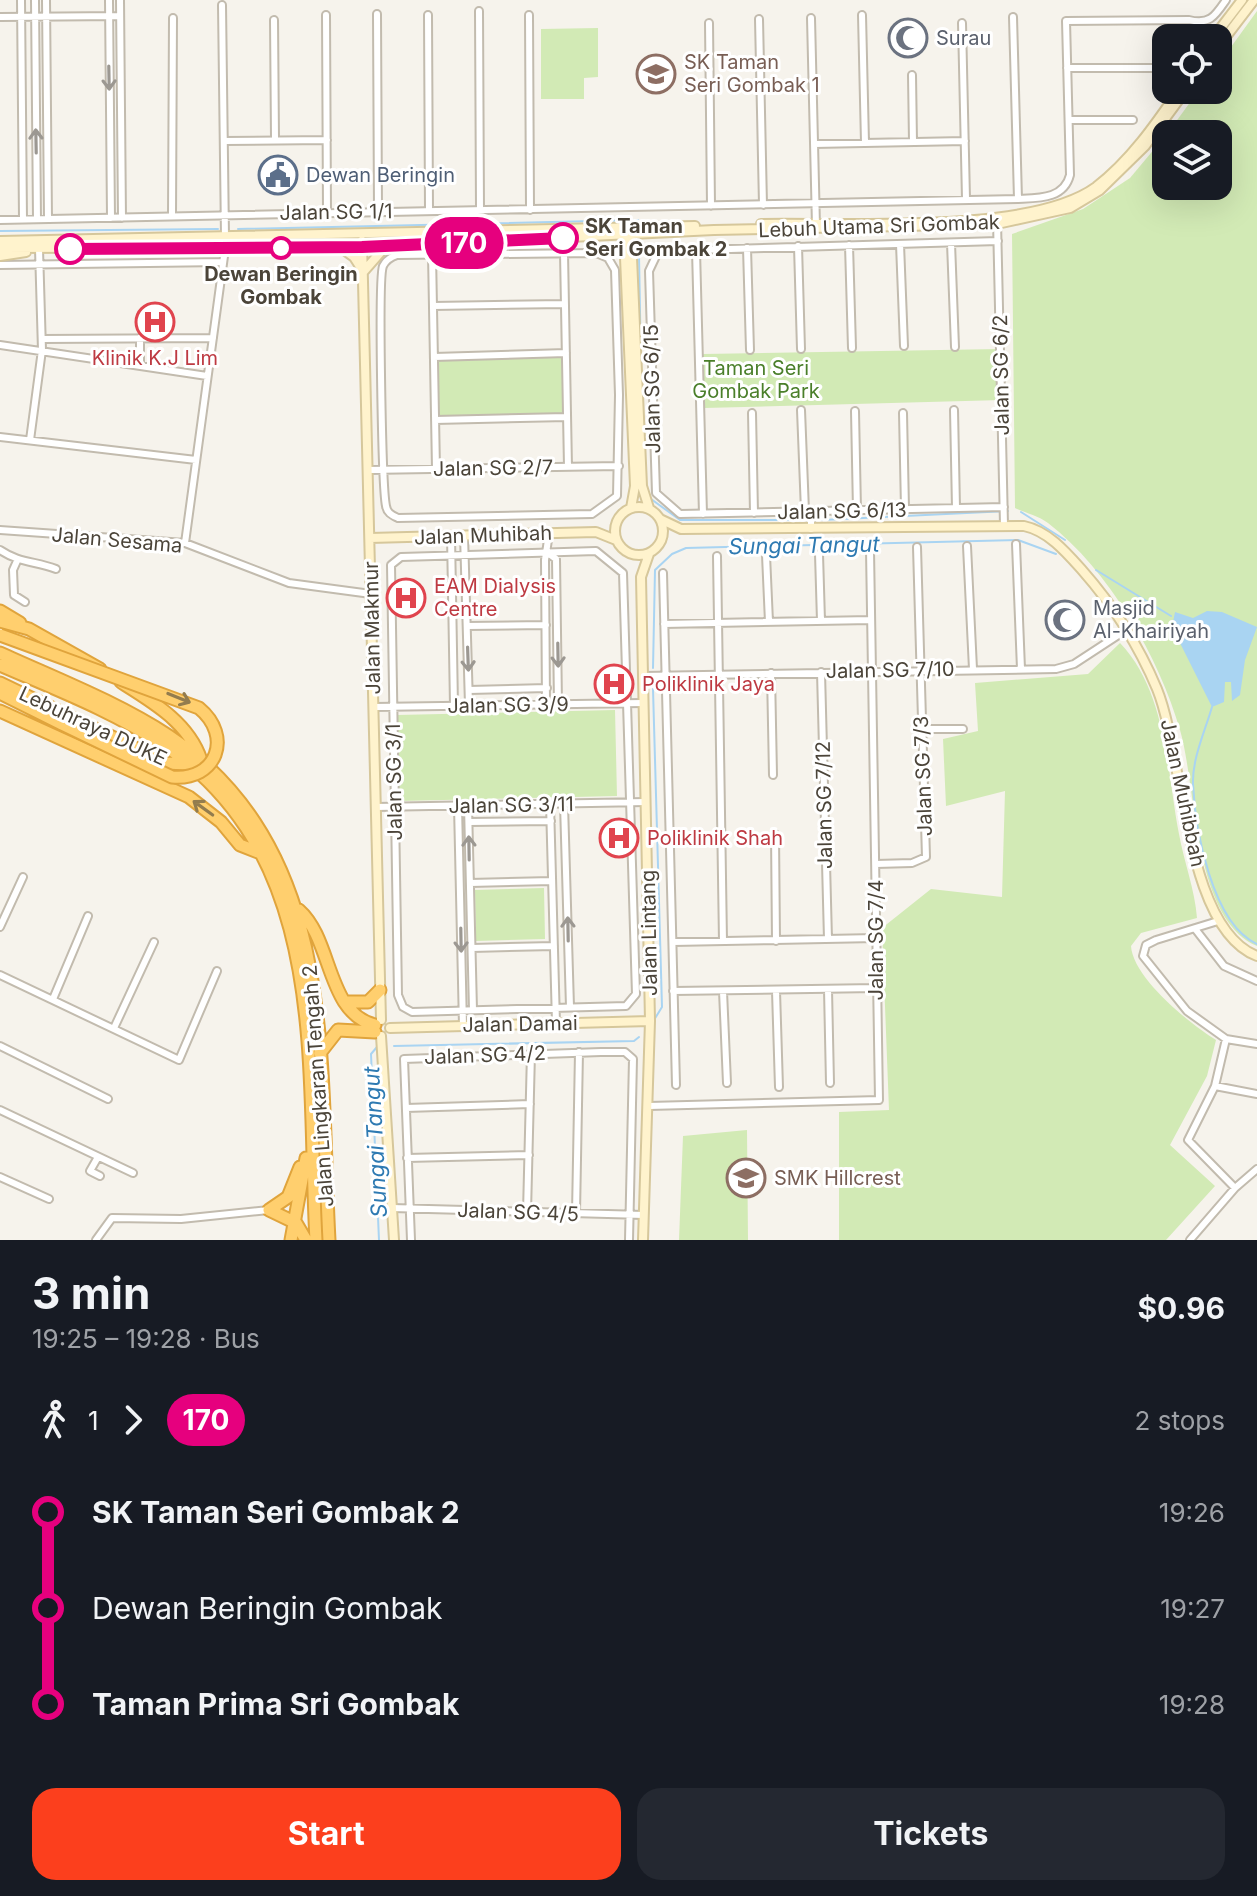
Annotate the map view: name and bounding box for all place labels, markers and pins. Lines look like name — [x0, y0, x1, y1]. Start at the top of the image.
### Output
mosque icon: Surau — [887, 17, 929, 59]
place label: Surau — [936, 26, 991, 50]
place label: SK Taman Seri Gombak 1 — [684, 50, 820, 97]
school or university icon: SK Taman Seri Gombak 1 — [635, 53, 677, 95]
public building icon: Dewan Beringin — [257, 154, 299, 196]
place label: Dewan Beringin — [306, 163, 455, 187]
place label: SK Taman Seri Gombak 2 — [585, 214, 727, 261]
marker: SK Taman Seri Gombak 2 — [548, 223, 578, 253]
unlabelled marker — [55, 234, 85, 264]
marker: Dewan Beringin Gombak — [270, 237, 292, 259]
place label: Dewan Beringin Gombak — [204, 262, 358, 309]
hospital icon: Klinik K.J Lim — [134, 301, 176, 343]
place label: Klinik K.J Lim — [92, 346, 218, 370]
place label: EAM Dialysis Centre — [434, 574, 556, 621]
hospital icon: EAM Dialysis Centre — [385, 577, 427, 619]
place label: Masjid Al-Khairiyah — [1093, 596, 1209, 643]
mosque icon: Masjid Al-Khairiyah — [1044, 599, 1086, 641]
hospital icon: Poliklinik Jaya — [593, 663, 635, 705]
place label: Poliklinik Jaya — [642, 672, 775, 696]
hospital icon: Poliklinik Shah — [598, 817, 640, 859]
place label: Poliklinik Shah — [647, 826, 783, 850]
school or university icon: SMK Hillcrest — [725, 1157, 767, 1199]
place label: SMK Hillcrest — [774, 1166, 901, 1190]

